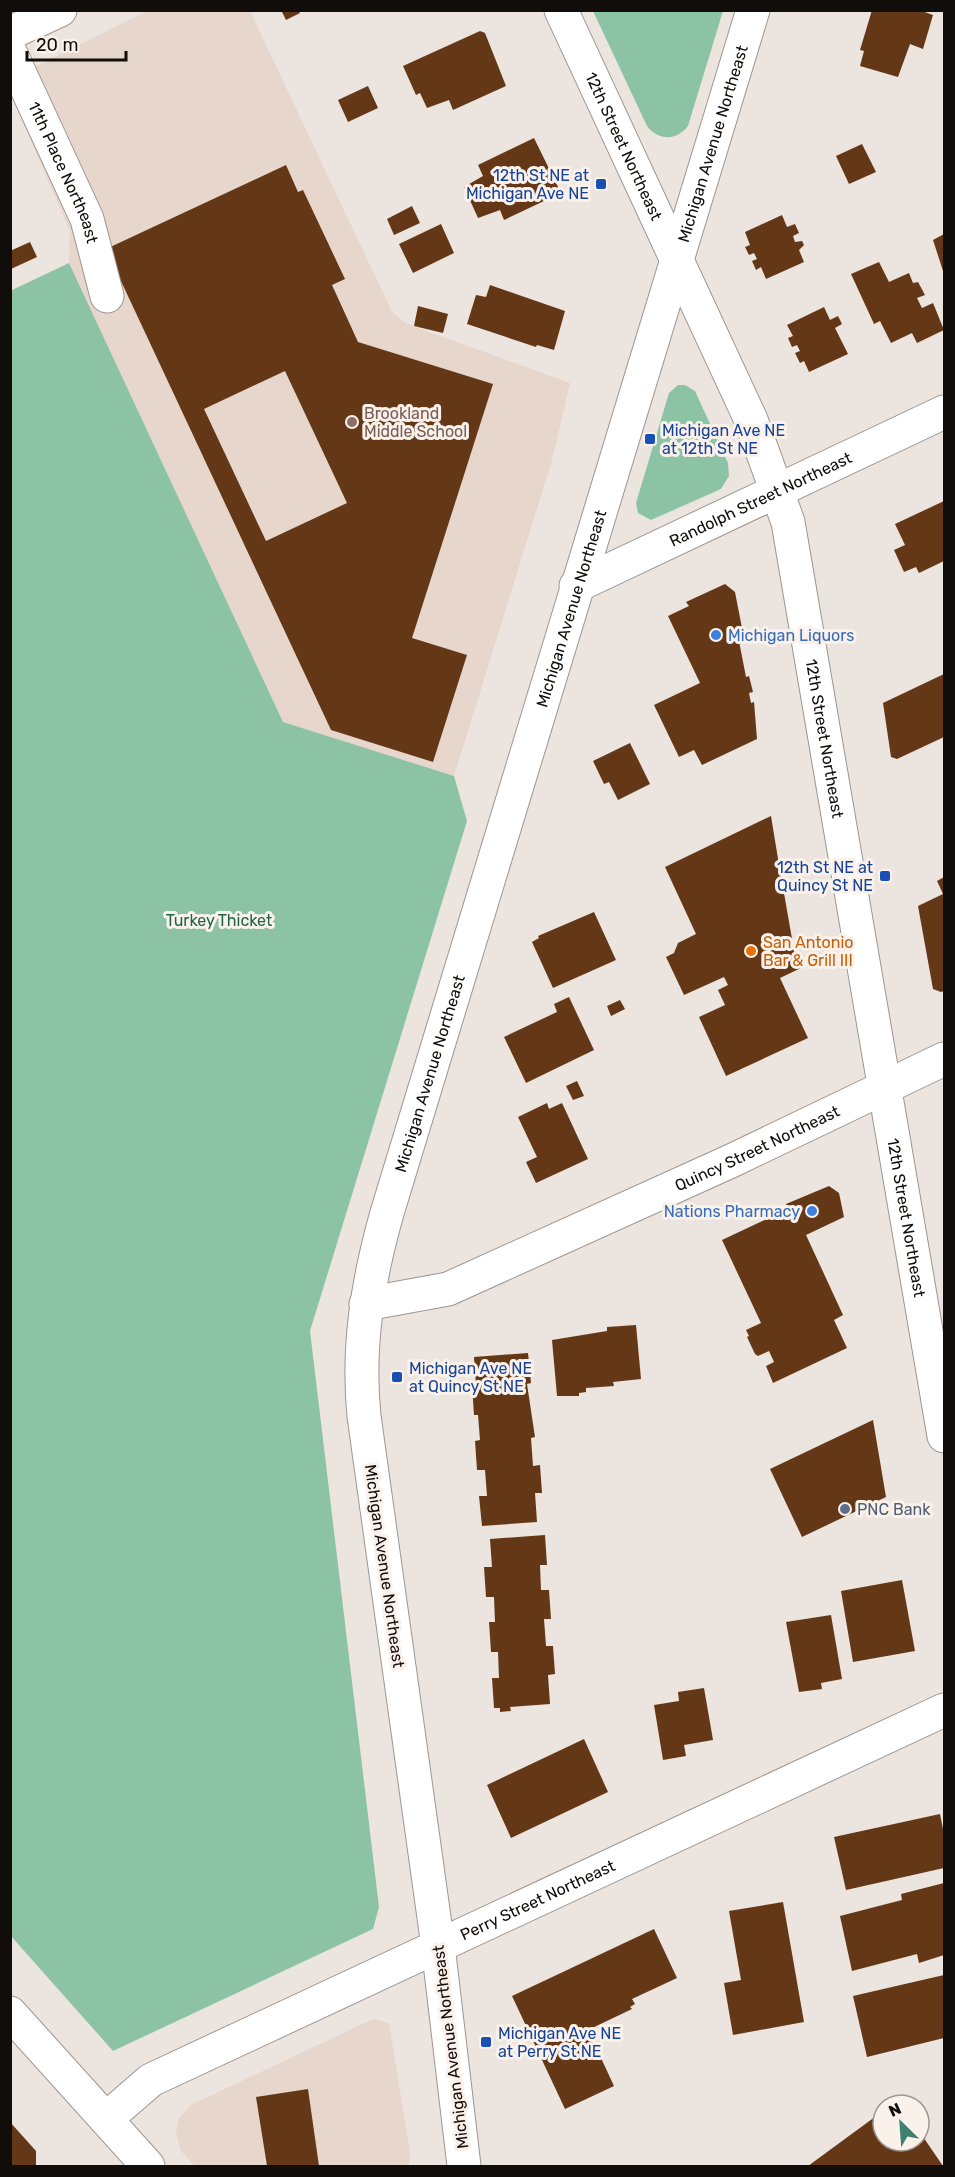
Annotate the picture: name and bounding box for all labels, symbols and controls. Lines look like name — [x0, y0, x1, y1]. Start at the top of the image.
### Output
scale bar — [27, 24, 126, 62]
text: 20 m — [36, 34, 78, 56]
street label: Michigan Avenue Northeast — [674, 43, 752, 245]
street label: 12th Street Northeast — [581, 69, 666, 223]
street label: 11th Place Northeast — [24, 99, 102, 245]
place label: 12th St NE at Michigan Ave NE — [466, 166, 589, 203]
marker: 12th St NE at Michigan Ave NE — [594, 177, 608, 191]
place label: Brookland Middle School — [364, 404, 467, 441]
marker: Brookland Middle School — [345, 415, 359, 429]
place label: Michigan Ave NE at 12th St NE — [662, 421, 785, 458]
marker: Michigan Ave NE at 12th St NE — [643, 432, 657, 446]
street label: Randolph Street Northeast — [666, 448, 855, 551]
street label: Michigan Avenue Northeast — [532, 508, 610, 710]
place label: Michigan Liquors — [728, 626, 855, 645]
marker: Michigan Liquors — [709, 628, 723, 642]
street label: 12th Street Northeast — [802, 658, 847, 820]
place label: 12th St NE at Quincy St NE — [777, 858, 873, 895]
marker: 12th St NE at Quincy St NE — [878, 869, 892, 883]
park label: Turkey Thicket — [166, 911, 272, 930]
place label: San Antonio Bar & Grill III — [763, 933, 853, 970]
marker: San Antonio Bar & Grill III — [744, 944, 758, 958]
street label: Michigan Avenue Northeast — [391, 973, 469, 1175]
street label: Quincy Street Northeast — [672, 1101, 843, 1195]
street label: 12th Street Northeast — [883, 1137, 929, 1299]
place label: Nations Pharmacy — [664, 1202, 800, 1221]
marker: Nations Pharmacy — [805, 1204, 819, 1218]
place label: Michigan Ave NE at Quincy St NE — [409, 1359, 532, 1396]
marker: Michigan Ave NE at Quincy St NE — [390, 1370, 404, 1384]
street label: Michigan Avenue Northeast — [361, 1463, 408, 1669]
place label: PNC Bank — [857, 1500, 931, 1519]
marker: PNC Bank — [838, 1502, 852, 1516]
street label: Perry Street Northeast — [457, 1856, 618, 1944]
street label: Michigan Avenue Northeast — [429, 1944, 472, 2150]
place label: Michigan Ave NE at Perry St NE — [498, 2024, 621, 2061]
marker: Michigan Ave NE at Perry St NE — [479, 2035, 493, 2049]
north arrow — [871, 2093, 931, 2153]
text: N — [886, 2099, 904, 2121]

